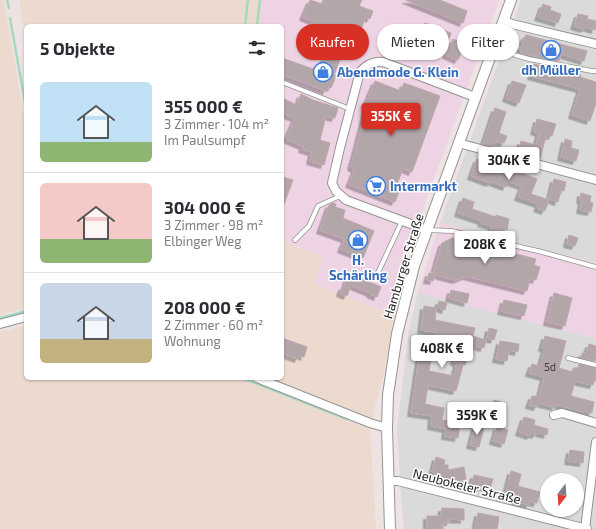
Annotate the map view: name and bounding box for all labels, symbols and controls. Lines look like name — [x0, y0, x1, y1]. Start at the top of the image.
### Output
chip: Kaufen — [296, 24, 369, 60]
chip: Mieten — [377, 24, 449, 60]
chip: Filter — [457, 24, 519, 60]
icon: filters — [246, 37, 268, 59]
text: 5 Objekte — [40, 38, 115, 58]
shop icon: dh Müller — [540, 39, 562, 61]
shop icon: Abendmode G. Klein — [312, 61, 334, 83]
place label: dh Müller — [521, 62, 581, 78]
place label: Abendmode G. Klein — [337, 64, 459, 80]
text: 355 000 € — [164, 96, 243, 116]
icon: home — [72, 98, 120, 146]
pin: 355K € — [358, 103, 424, 137]
text: 355K € — [371, 108, 412, 124]
text: 3 Zimmer · 104 m² — [164, 116, 269, 132]
text: Im Paulsumpf — [164, 132, 246, 148]
pin: 304K € — [476, 147, 542, 181]
text: 304K € — [487, 152, 531, 168]
supermarket icon: Intermarkt — [365, 175, 387, 197]
place label: Intermarkt — [390, 178, 458, 194]
text: 304 000 € — [164, 197, 246, 217]
icon: home — [72, 199, 120, 247]
street label: Hamburger Straße — [379, 211, 427, 321]
text: 3 Zimmer · 98 m² — [164, 217, 263, 233]
shop icon: H. Schärling — [347, 229, 369, 251]
pin: 208K € — [452, 231, 518, 265]
text: Elbinger Weg — [164, 233, 242, 249]
text: 208K € — [463, 236, 507, 252]
place label: H. Schärling — [329, 252, 388, 283]
text: 208 000 € — [164, 297, 246, 317]
icon: home — [72, 299, 120, 347]
text: 2 Zimmer · 60 m² — [164, 317, 263, 333]
text: Wohnung — [164, 333, 221, 349]
pin: 408K € — [409, 335, 475, 369]
text: 408K € — [420, 340, 464, 356]
house number: 5d — [544, 360, 556, 373]
pin: 359K € — [444, 402, 510, 436]
text: 359K € — [456, 407, 498, 423]
street label: Neubokeler Straße — [411, 465, 523, 507]
north arrow — [540, 473, 584, 517]
map controls — [540, 473, 584, 517]

